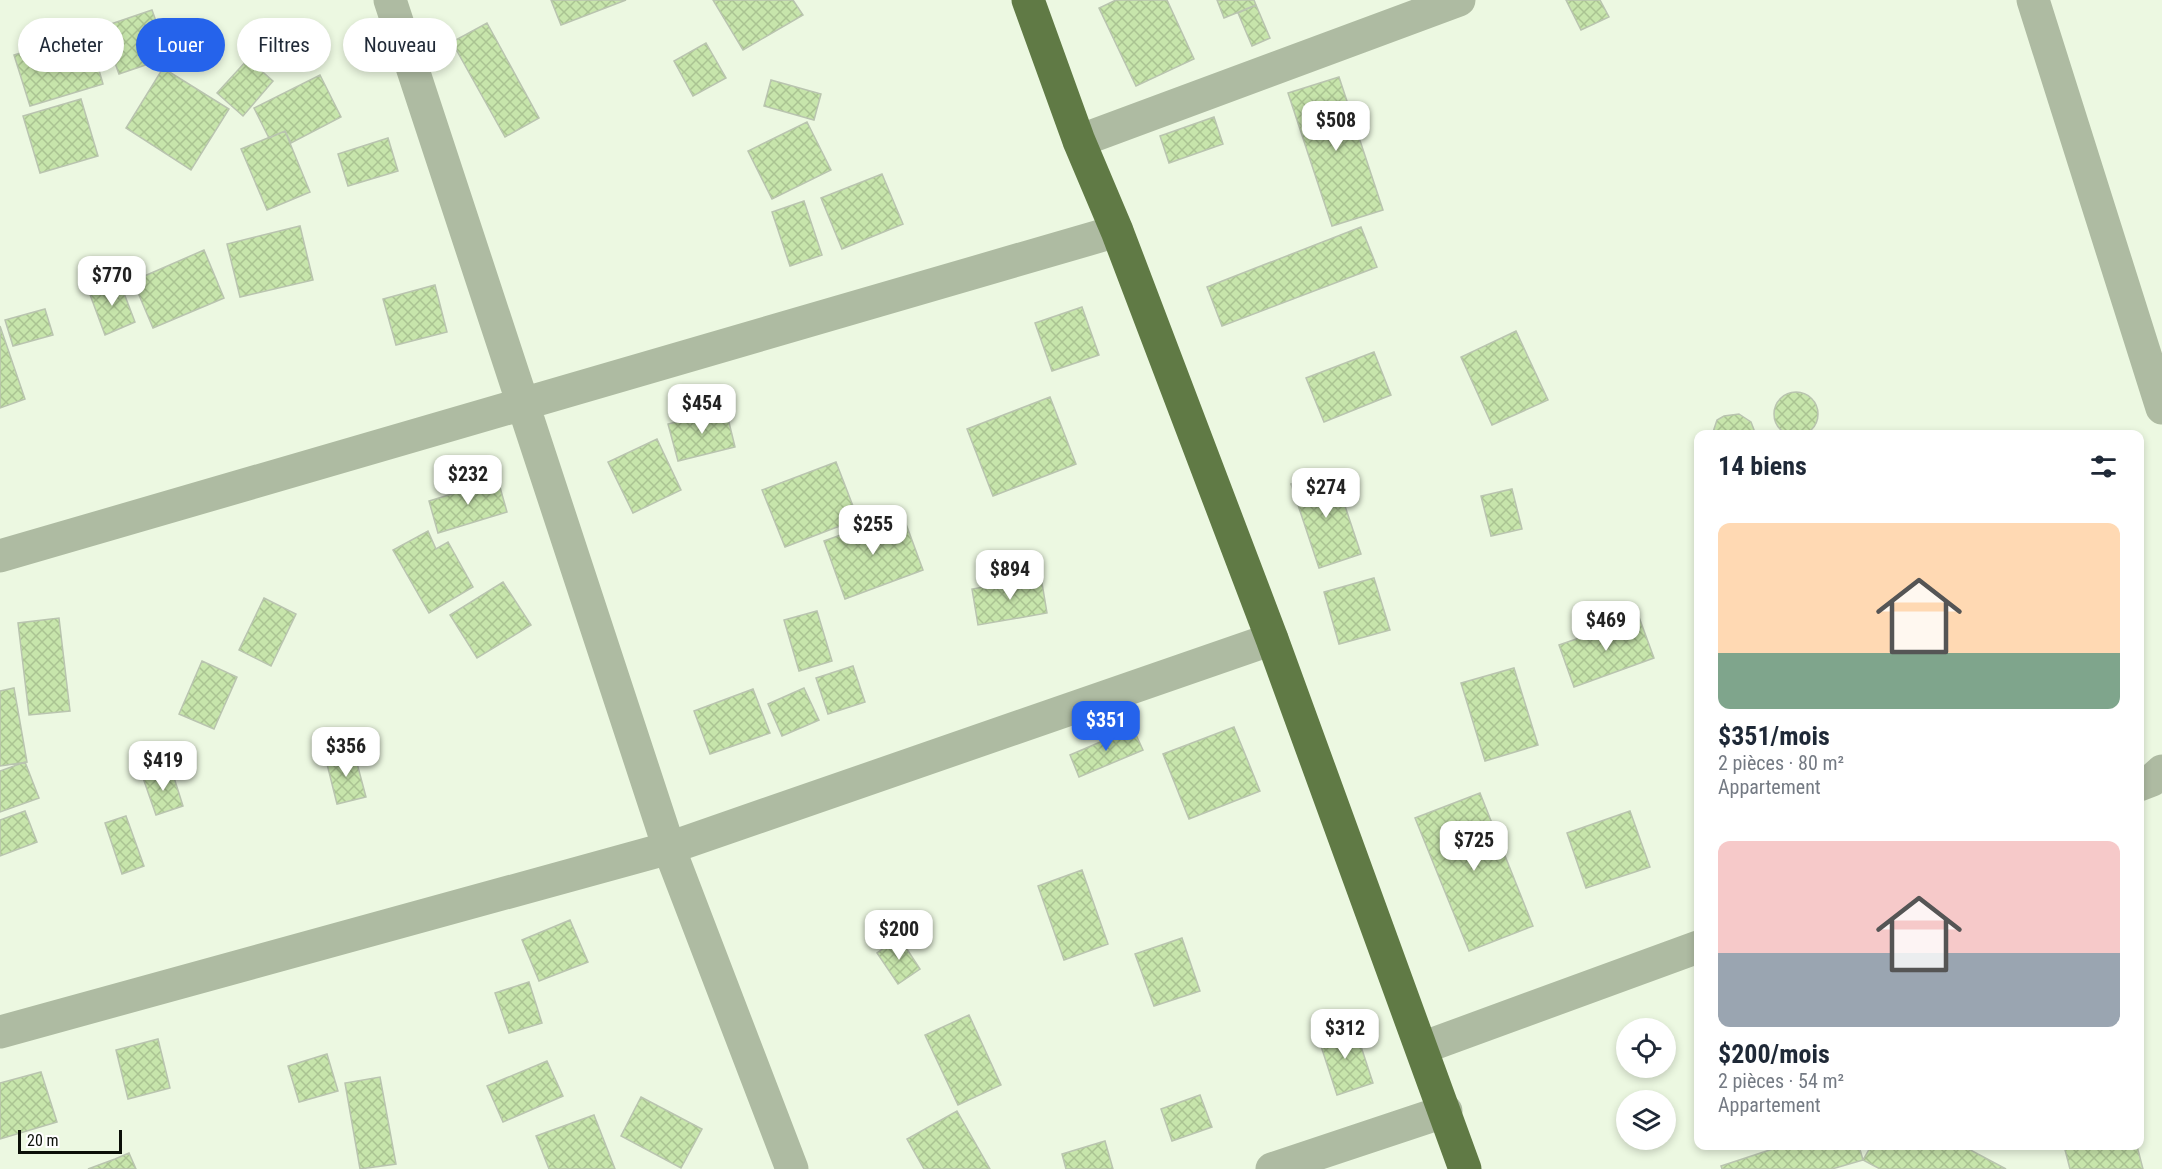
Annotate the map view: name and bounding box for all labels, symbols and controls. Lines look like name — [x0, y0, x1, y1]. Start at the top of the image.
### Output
chip: Acheter — [18, 18, 124, 72]
chip: Louer — [136, 18, 225, 72]
chip: Filtres — [237, 18, 331, 72]
chip: Nouveau — [343, 18, 457, 72]
pin: $508 — [1300, 101, 1372, 152]
text: $508 — [1316, 108, 1356, 132]
pin: $770 — [76, 256, 148, 307]
text: $770 — [92, 263, 132, 287]
pin: $454 — [666, 384, 738, 435]
text: $454 — [682, 391, 722, 415]
icon: filters — [2087, 450, 2120, 483]
text: 14 biens — [1718, 451, 1807, 481]
pin: $232 — [432, 455, 504, 506]
text: $232 — [448, 462, 488, 486]
pin: $274 — [1290, 468, 1362, 519]
text: $274 — [1306, 475, 1346, 499]
pin: $255 — [837, 505, 909, 556]
text: $255 — [853, 512, 893, 536]
pin: $894 — [974, 550, 1046, 601]
text: $894 — [990, 557, 1030, 581]
icon: home — [1865, 562, 1973, 670]
pin: $469 — [1570, 601, 1642, 652]
text: $469 — [1586, 608, 1626, 632]
pin: $351 — [1070, 701, 1142, 752]
text: $351 — [1086, 708, 1126, 732]
text: $351/mois — [1718, 721, 1830, 751]
pin: $356 — [310, 727, 382, 778]
text: $356 — [326, 734, 366, 758]
pin: $419 — [127, 741, 199, 792]
text: $419 — [143, 748, 183, 772]
text: 2 pièces · 80 m² — [1718, 751, 1844, 775]
text: Appartement — [1718, 775, 1821, 799]
pin: $725 — [1438, 821, 1510, 872]
text: $725 — [1454, 828, 1494, 852]
icon: home — [1865, 880, 1973, 988]
pin: $200 — [863, 910, 935, 961]
text: $200 — [879, 917, 919, 941]
pin: $312 — [1309, 1009, 1381, 1060]
text: $312 — [1325, 1016, 1365, 1040]
map controls — [1616, 1018, 1676, 1150]
button: locate — [1616, 1018, 1676, 1078]
text: $200/mois — [1718, 1039, 1830, 1069]
text: 2 pièces · 54 m² — [1718, 1069, 1844, 1093]
button: layers — [1616, 1090, 1676, 1150]
text: Appartement — [1718, 1093, 1821, 1117]
scale bar — [18, 1127, 122, 1154]
text: 20 m — [27, 1131, 59, 1150]

